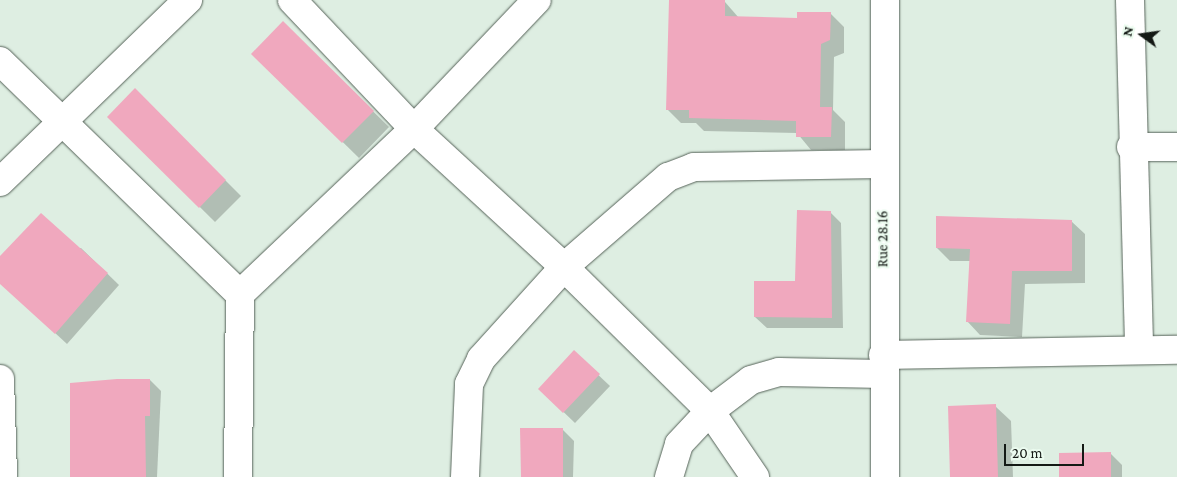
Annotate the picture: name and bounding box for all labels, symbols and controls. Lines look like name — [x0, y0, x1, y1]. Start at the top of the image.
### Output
north arrow — [1117, 10, 1167, 60]
text: N — [1119, 25, 1136, 38]
street label: Rue 28.16 — [874, 211, 892, 267]
scale bar — [1007, 434, 1087, 466]
text: 20 m — [1012, 445, 1043, 461]

